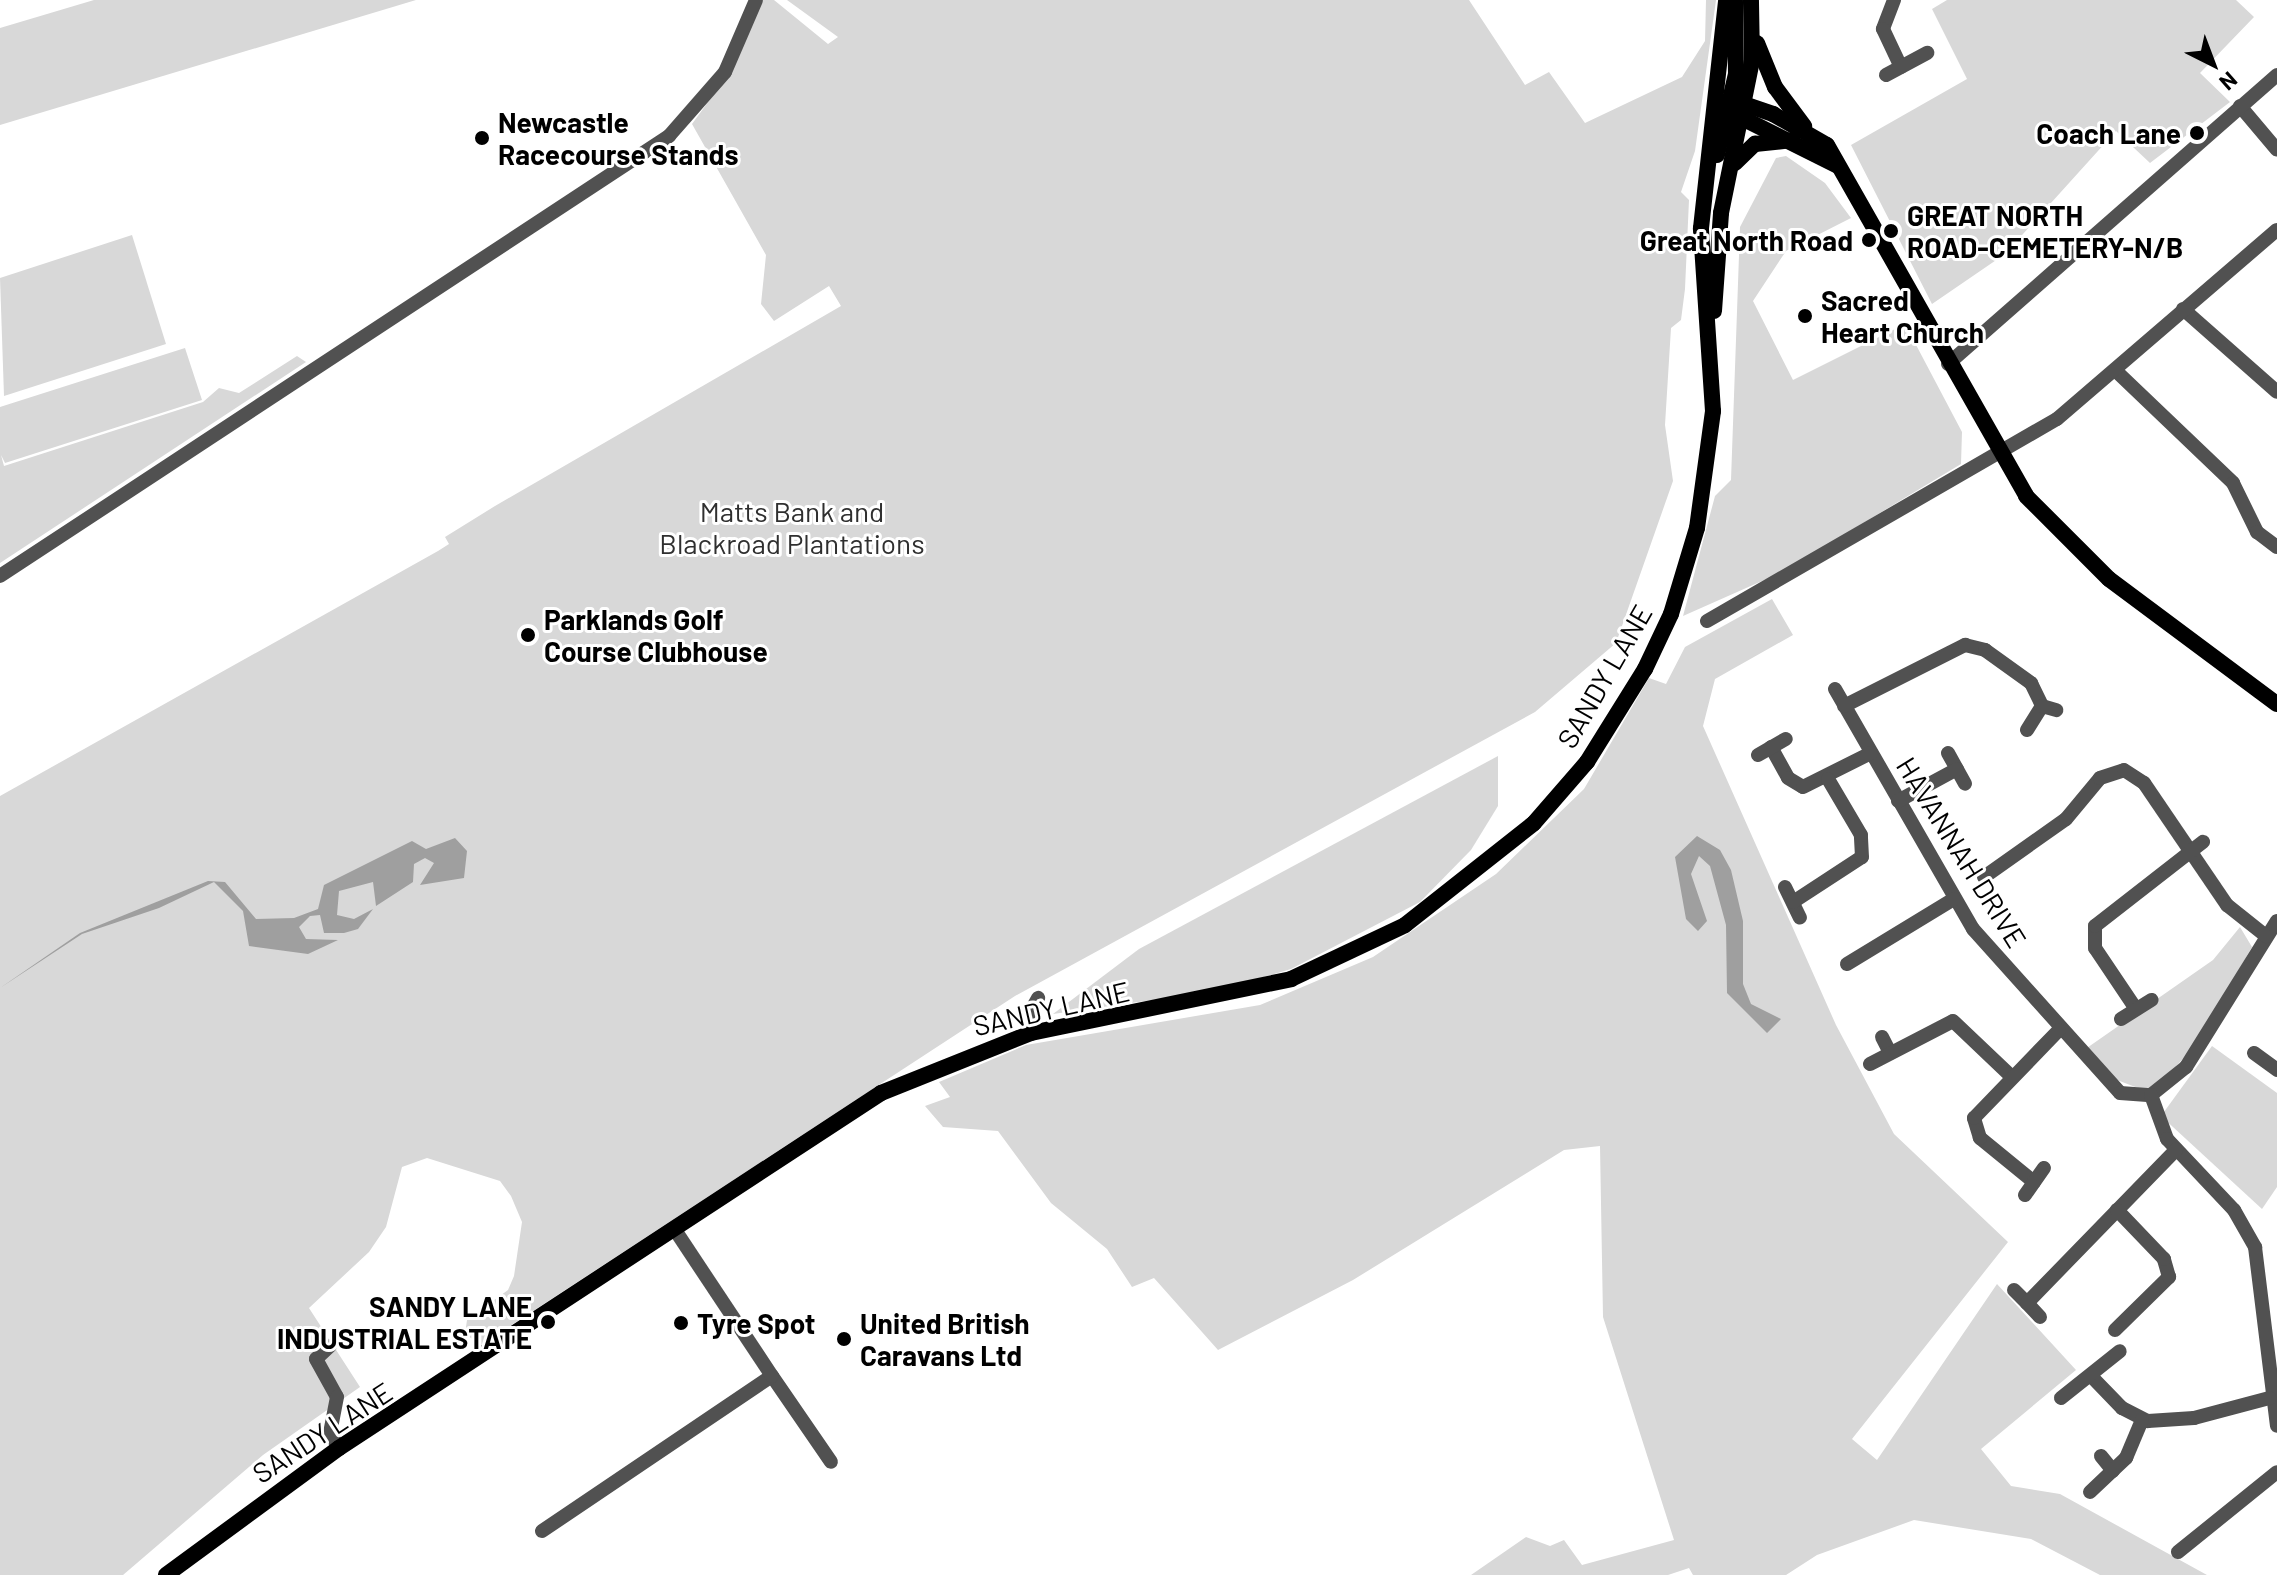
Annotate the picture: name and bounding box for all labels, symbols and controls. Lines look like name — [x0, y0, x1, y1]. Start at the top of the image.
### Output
north arrow — [2173, 24, 2253, 104]
text: N — [2215, 67, 2243, 96]
place label: Newcastle Racecourse Stands — [498, 105, 739, 171]
place label: Coach Lane — [2036, 116, 2181, 150]
marker: Coach Lane — [2188, 124, 2206, 142]
marker: Newcastle Racecourse Stands — [473, 129, 491, 147]
place label: GREAT NORTH ROAD-CEMETERY-N/B — [1907, 198, 2183, 264]
marker: GREAT NORTH ROAD-CEMETERY-N/B — [1882, 222, 1900, 240]
place label: Great North Road — [1640, 223, 1853, 257]
marker: Great North Road — [1860, 231, 1878, 249]
place label: Sacred Heart Church — [1821, 283, 1984, 349]
marker: Sacred Heart Church — [1796, 307, 1814, 325]
park label: Matts Bank and Blackroad Plantations — [659, 494, 925, 560]
street label: SANDY LANE — [1550, 598, 1658, 754]
place label: Parklands Golf Course Clubhouse — [544, 602, 768, 668]
marker: Parklands Golf Course Clubhouse — [519, 626, 537, 644]
street label: HAVANNAH DRIVE — [1890, 751, 2034, 953]
street label: SANDY LANE — [969, 974, 1133, 1042]
place label: SANDY LANE INDUSTRIAL ESTATE — [277, 1289, 532, 1355]
place label: Tyre Spot — [697, 1306, 815, 1340]
place label: United British Caravans Ltd — [860, 1306, 1030, 1372]
marker: SANDY LANE INDUSTRIAL ESTATE — [539, 1313, 557, 1331]
marker: Tyre Spot — [672, 1314, 690, 1332]
marker: United British Caravans Ltd — [835, 1330, 853, 1348]
street label: SANDY LANE — [246, 1374, 398, 1490]

